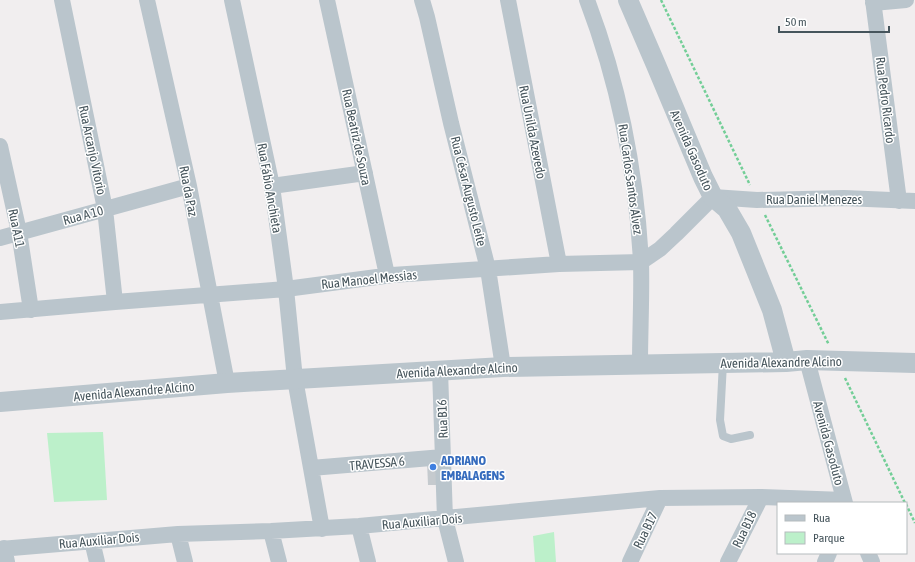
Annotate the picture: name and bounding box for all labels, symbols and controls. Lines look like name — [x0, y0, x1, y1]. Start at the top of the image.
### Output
scale bar — [779, 8, 889, 34]
text: 50 m — [785, 15, 807, 29]
street label: Rua Pedro Ricardo — [873, 56, 898, 144]
street label: Rua Unilda Azevedo — [516, 84, 549, 180]
street label: Rua Beatriz de Souza — [339, 88, 374, 187]
street label: Rua Arcanjo Vitorio — [76, 104, 109, 196]
street label: Avenida Gasoduto — [667, 108, 716, 193]
street label: Rua Carlos Santos Alvez — [615, 123, 646, 236]
street label: Rua César Augusto Leite — [448, 135, 489, 248]
street label: Rua Fábio Anchieta — [254, 142, 285, 234]
street label: Rua da Paz — [176, 164, 201, 218]
street label: Rua Daniel Menezes — [766, 192, 863, 207]
street label: Rua A 10 — [61, 203, 105, 228]
street label: Rua A11 — [5, 207, 28, 249]
street label: Rua Manoel Messias — [320, 267, 418, 292]
street label: Avenida Alexandre Alcino — [720, 354, 842, 371]
street label: Avenida Alexandre Alcino — [396, 360, 518, 381]
street label: Avenida Alexandre Alcino — [73, 379, 195, 404]
street label: Rua B16 — [434, 399, 451, 439]
street label: Avenida Gasoduto — [810, 399, 847, 487]
place label: ADRIANO EMBALAGENS — [440, 453, 505, 483]
street label: TRAVESSA 6 — [349, 454, 405, 473]
marker: ADRIANO EMBALAGENS — [428, 462, 438, 472]
legend — [777, 502, 907, 554]
street label: Rua B18 — [729, 508, 760, 550]
street label: Rua B17 — [630, 509, 661, 551]
street label: Rua Auxiliar Dois — [381, 510, 463, 532]
text: Rua — [813, 511, 830, 525]
street label: Rua Auxiliar Dois — [58, 529, 140, 551]
text: Parque — [813, 531, 845, 545]

